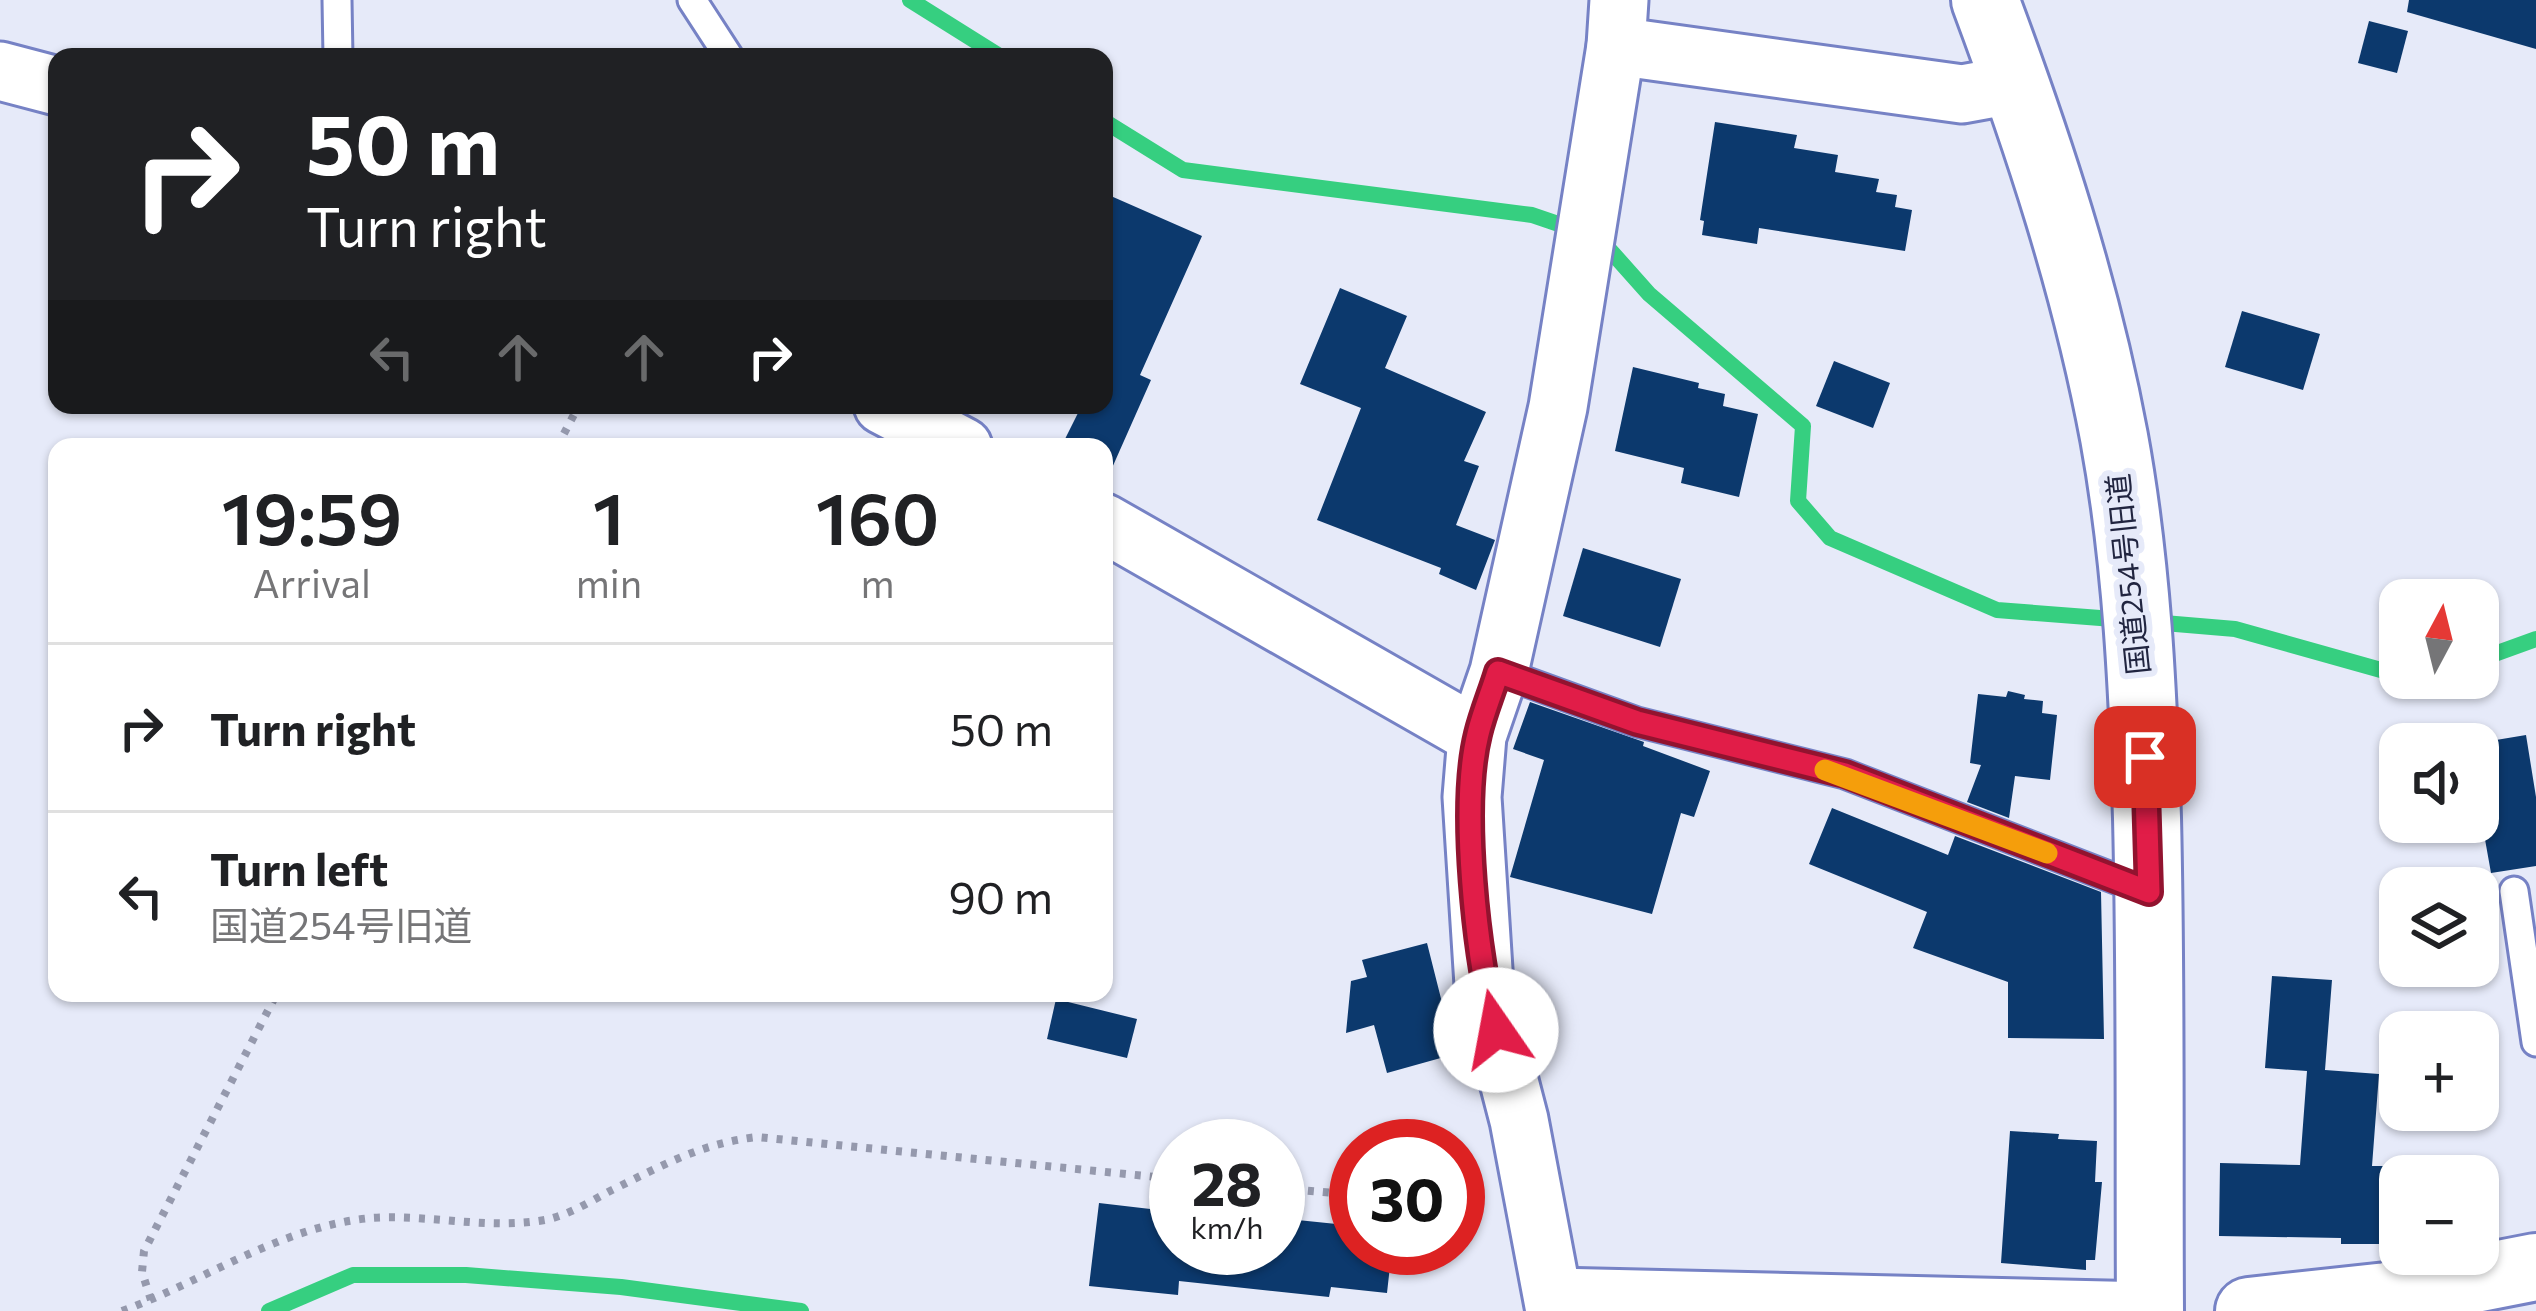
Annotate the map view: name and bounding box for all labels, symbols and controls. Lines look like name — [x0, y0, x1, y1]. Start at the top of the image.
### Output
text: 50 m — [306, 90, 500, 192]
icon: right — [108, 96, 264, 252]
text: Turn right — [306, 192, 547, 258]
icon: left — [359, 324, 425, 390]
icon: ahead — [485, 324, 551, 390]
icon: ahead — [611, 324, 677, 390]
icon: right — [737, 324, 803, 390]
text: 19:59 — [222, 472, 402, 560]
text: 1 — [593, 472, 625, 560]
text: 160 — [816, 472, 939, 560]
street label: 国道254号旧道 — [2098, 472, 2155, 677]
text: Arrival — [253, 558, 371, 606]
text: min — [576, 558, 642, 606]
text: m — [861, 558, 895, 606]
north arrow — [2379, 579, 2499, 699]
map controls — [2379, 579, 2499, 1275]
icon: right — [108, 695, 174, 761]
text: Turn right — [210, 700, 416, 755]
text: 50 m — [950, 700, 1053, 755]
pin — [2094, 706, 2196, 808]
button: sound — [2379, 723, 2499, 843]
icon: arrive — [2112, 724, 2178, 790]
text: Turn left — [210, 840, 388, 895]
icon: left — [108, 863, 174, 929]
button: layers — [2379, 867, 2499, 987]
text: 90 m — [948, 868, 1053, 923]
text: 国道254号旧道 — [210, 900, 472, 948]
position arrow — [1433, 967, 1559, 1093]
button: + — [2379, 1011, 2499, 1131]
speed limit sign: 30 — [1329, 1119, 1485, 1275]
text: 28 — [1192, 1145, 1262, 1218]
button: − — [2379, 1155, 2499, 1275]
text: km/h — [1191, 1208, 1263, 1245]

